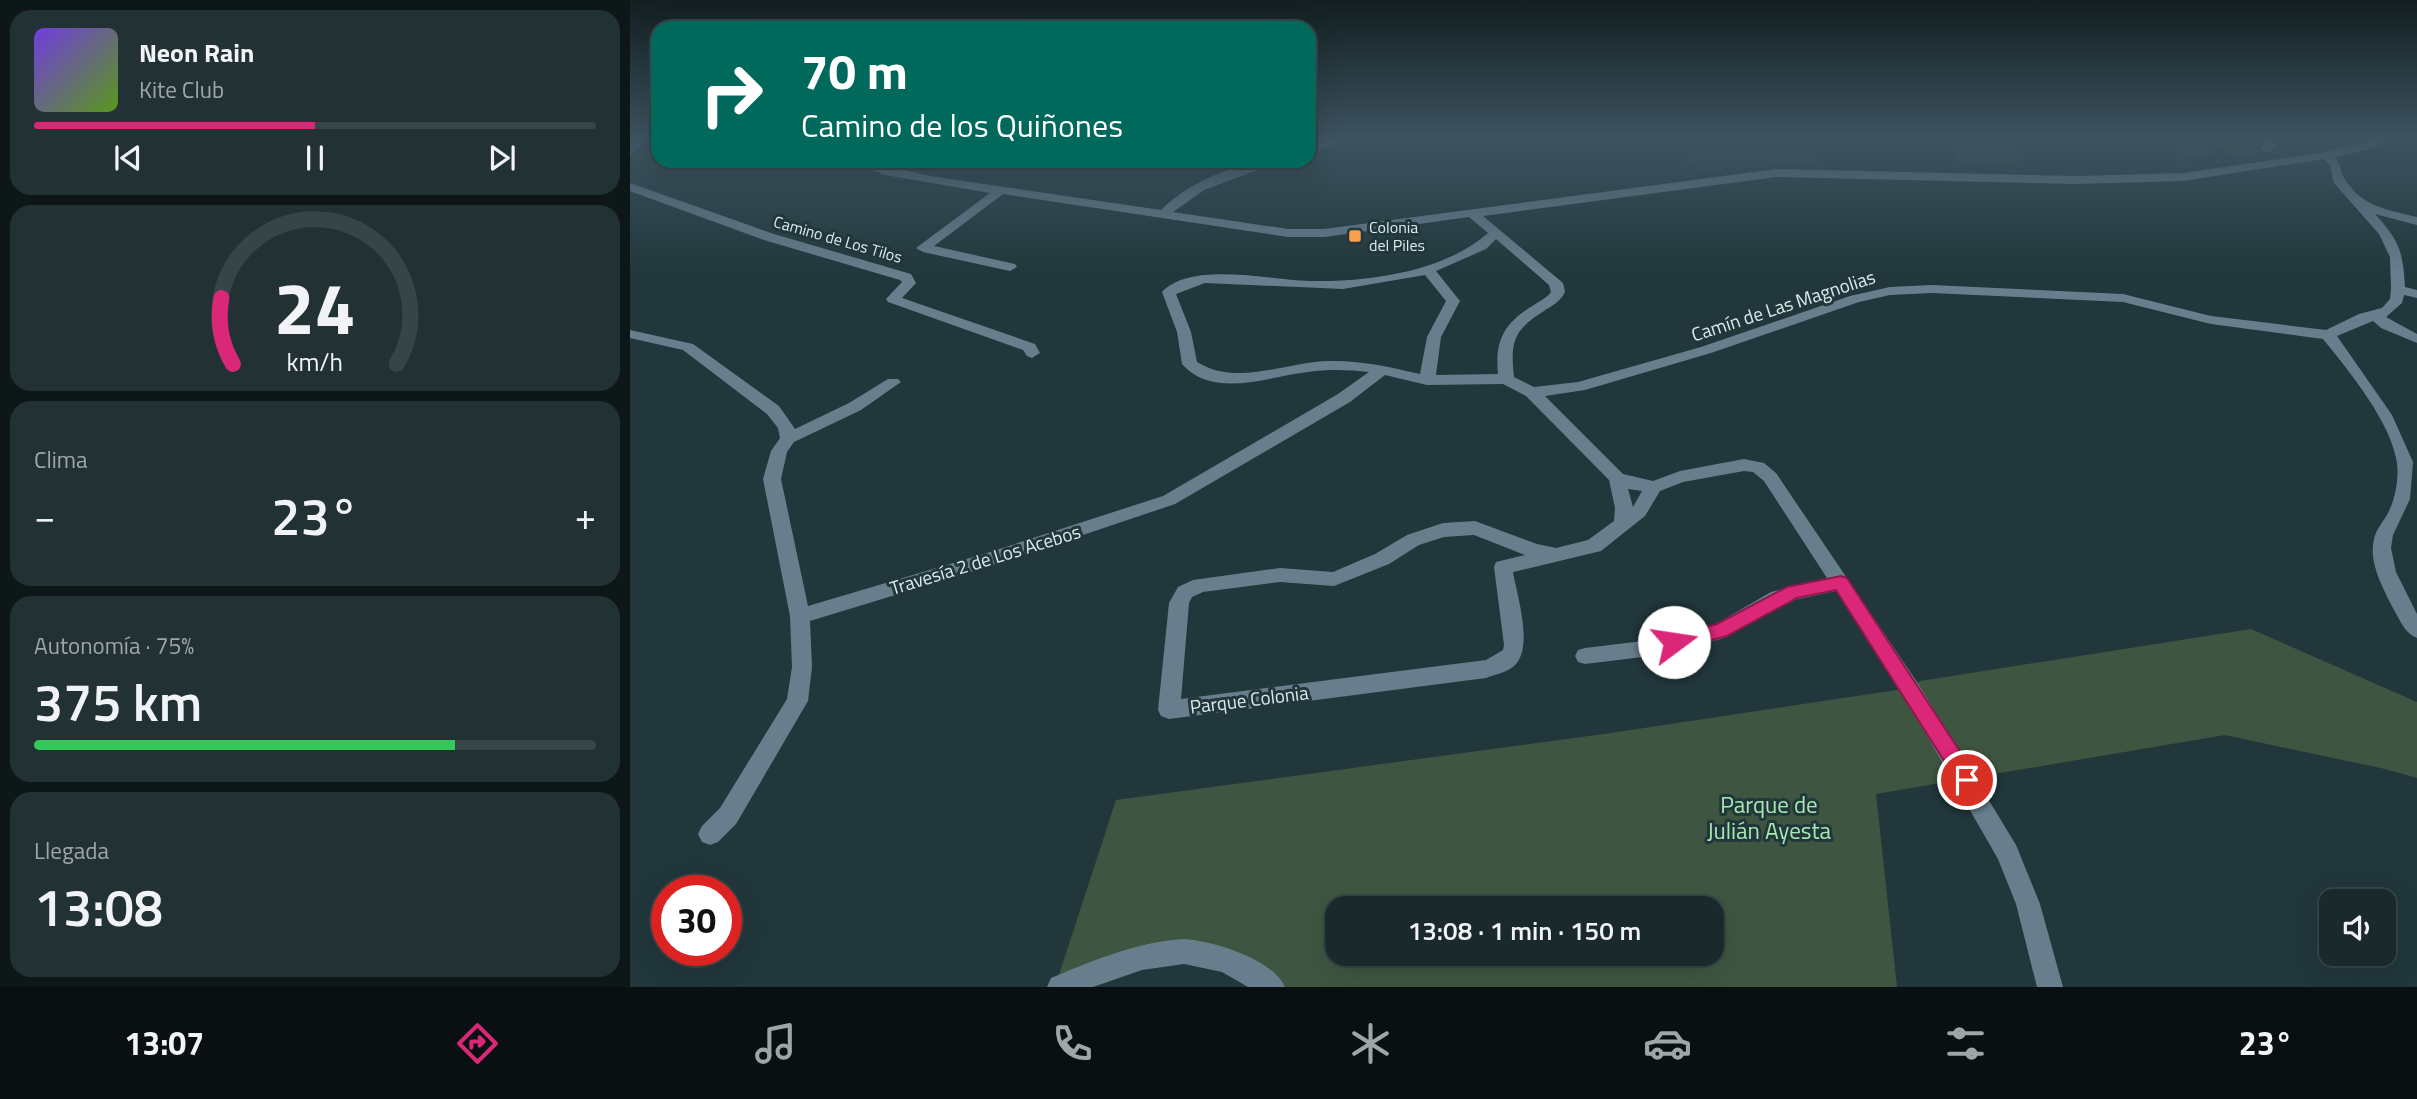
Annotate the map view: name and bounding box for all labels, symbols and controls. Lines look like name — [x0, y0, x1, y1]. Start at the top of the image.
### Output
text: Neon Rain — [139, 33, 254, 72]
text: 70 m — [801, 33, 908, 108]
icon: right — [686, 49, 777, 140]
text: Kite Club — [139, 72, 224, 107]
text: Camino de los Quiñones — [801, 101, 1123, 149]
icon: previous — [109, 139, 147, 177]
icon: pause — [296, 139, 334, 177]
icon: next — [483, 139, 521, 177]
street label: Camino de Los Tilos — [771, 209, 905, 269]
place label: Colonia del Piles — [1369, 215, 1425, 257]
marker: Colonia del Piles — [1347, 228, 1363, 244]
text: 24 — [274, 253, 356, 363]
street label: Camín de Las Magnolias — [1687, 261, 1879, 348]
text: km/h — [287, 343, 343, 381]
text: Clima — [34, 442, 88, 477]
text: 23° — [271, 476, 359, 555]
text: − — [34, 487, 55, 545]
text: + — [575, 487, 596, 545]
street label: Travesía 2 de Los Acebos — [886, 516, 1084, 602]
position arrow — [1637, 605, 1711, 679]
text: Autonomía · 75% — [34, 628, 194, 663]
text: 375 km — [34, 662, 202, 741]
street label: Parque Colonia — [1188, 677, 1310, 721]
pin — [1937, 750, 1997, 810]
icon: arrive — [1948, 761, 1986, 799]
park label: Parque de Julián Ayesta — [1707, 787, 1832, 848]
text: Llegada — [34, 833, 109, 868]
text: 13:08 — [34, 867, 163, 946]
speed limit sign: 30 — [651, 875, 742, 966]
map controls — [2319, 889, 2396, 966]
button: sound — [2319, 889, 2396, 966]
text: 13:08 · 1 min · 150 m — [1408, 911, 1641, 950]
text: 13:07 — [124, 1019, 204, 1067]
icon: directions — [453, 1019, 502, 1068]
icon: music — [751, 1019, 800, 1068]
icon: phone — [1048, 1019, 1097, 1068]
icon: climate — [1346, 1019, 1395, 1068]
icon: car — [1643, 1019, 1692, 1068]
icon: filters — [1941, 1019, 1990, 1068]
text: 23° — [2239, 1019, 2293, 1067]

